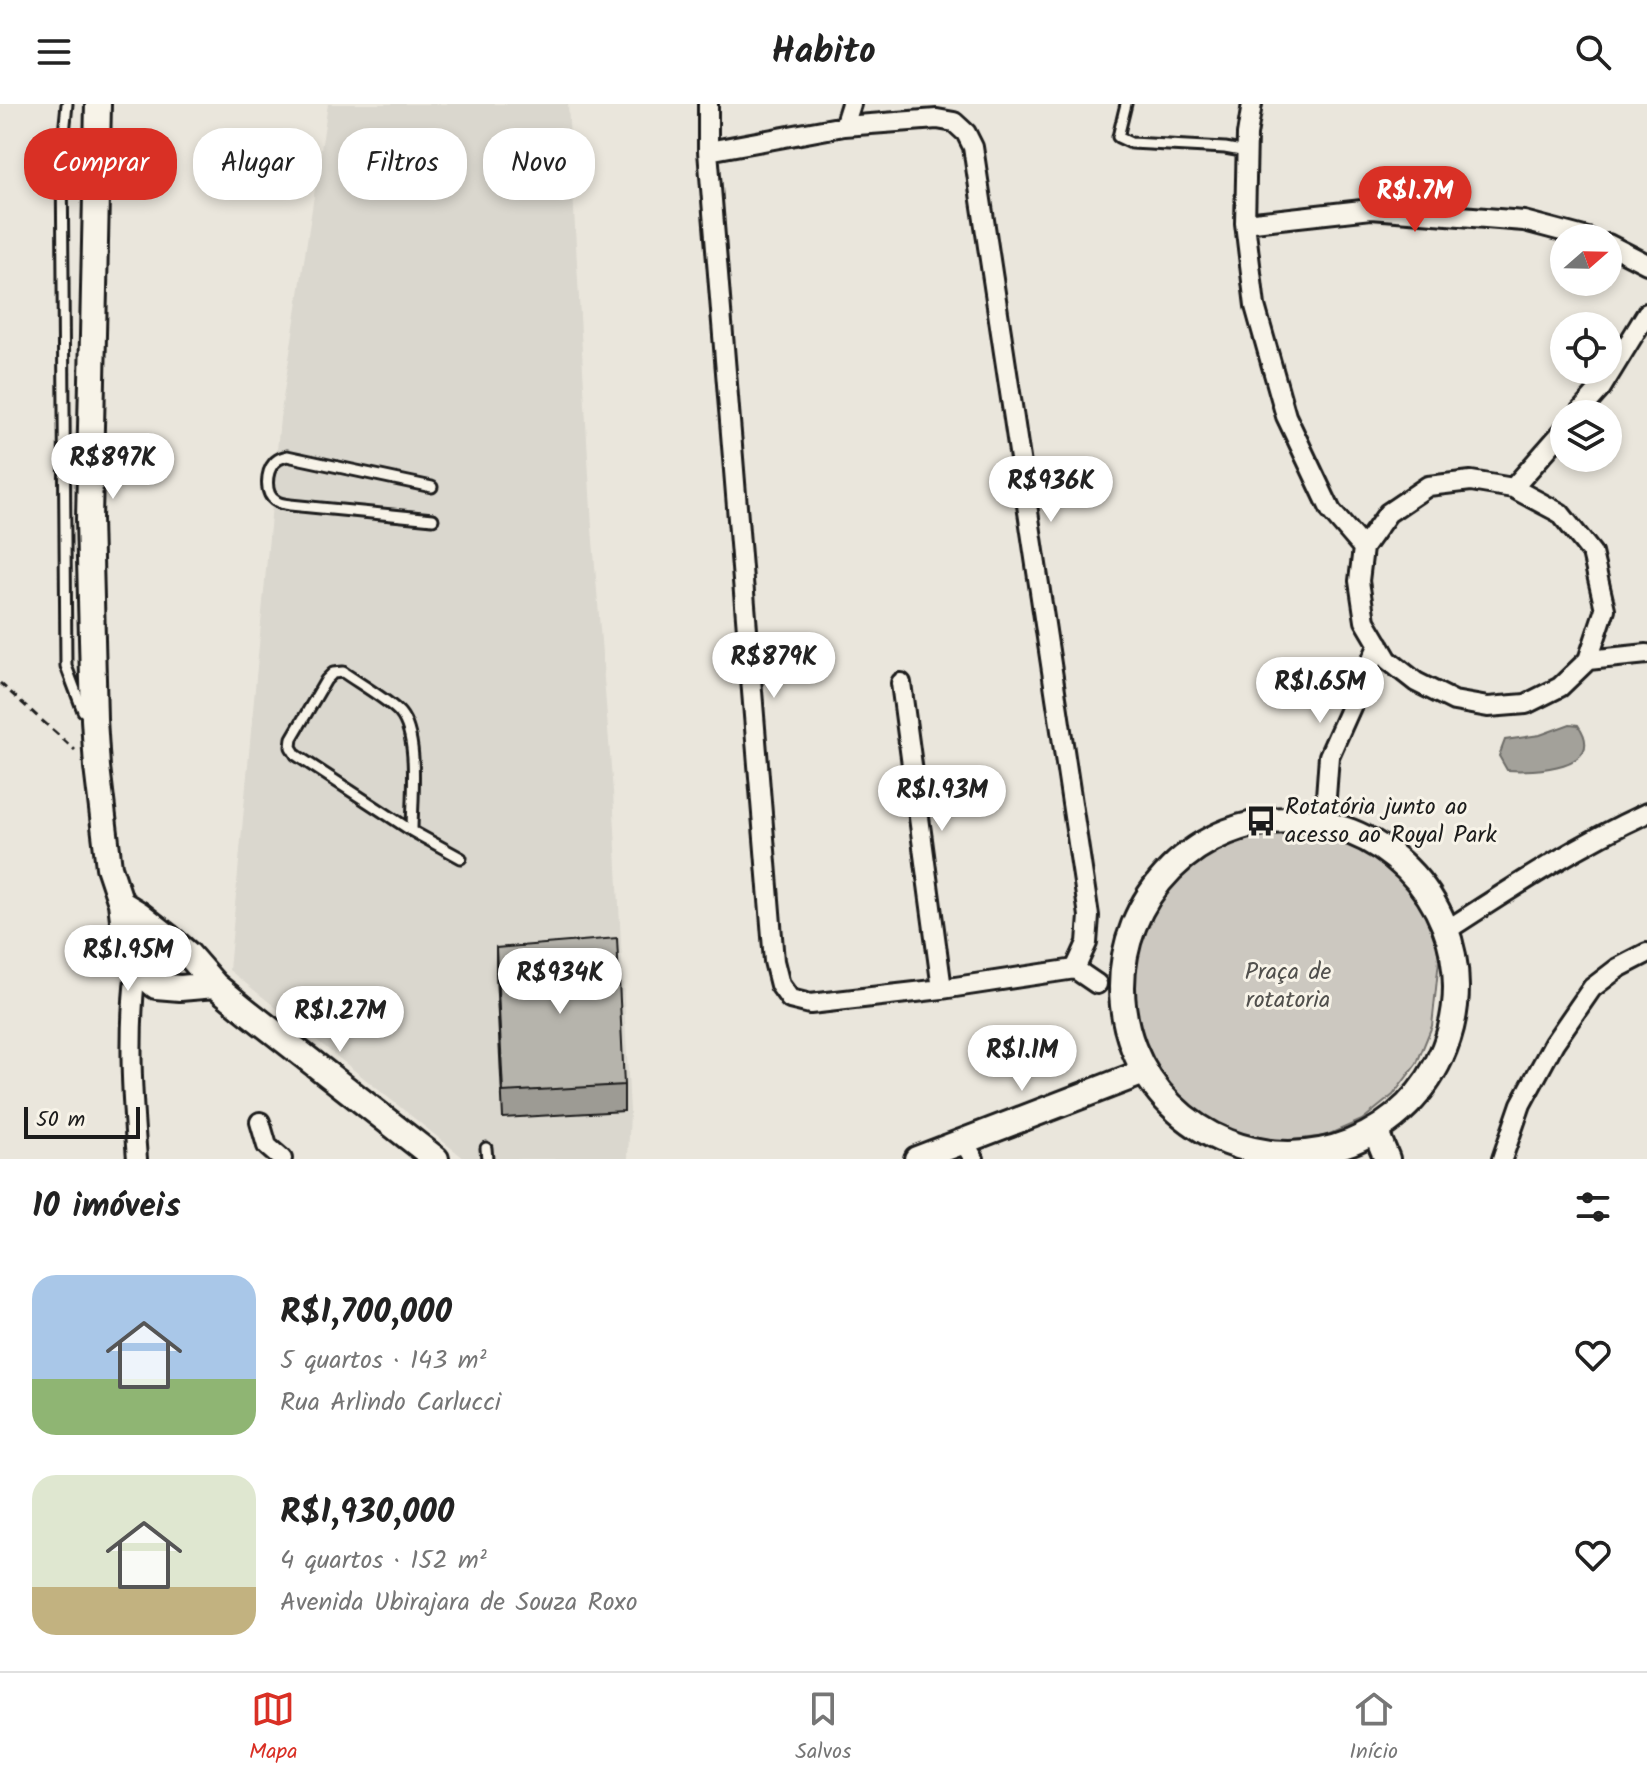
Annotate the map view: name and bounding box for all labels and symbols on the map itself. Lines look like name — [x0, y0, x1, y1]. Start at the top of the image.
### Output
pin: R$1.7M — [1350, 166, 1480, 234]
north arrow — [1550, 224, 1622, 296]
pin: R$897K — [48, 433, 178, 501]
pin: R$936K — [986, 456, 1116, 524]
pin: R$879K — [709, 632, 839, 700]
pin: R$1.65M — [1246, 657, 1394, 725]
pin: R$1.93M — [868, 765, 1016, 833]
place label: Rotatória junto ao acesso ao Royal Park — [1285, 788, 1498, 855]
bus stop icon: Rotatória junto ao acesso ao Royal Park — [1244, 804, 1278, 838]
pin: R$1.95M — [54, 925, 202, 993]
pin: R$934K — [495, 948, 625, 1016]
park label: Praça de rotatoria — [1245, 953, 1332, 1020]
pin: R$1.27M — [266, 986, 414, 1054]
pin: R$1.1M — [957, 1025, 1087, 1093]
scale bar — [24, 1103, 140, 1139]

